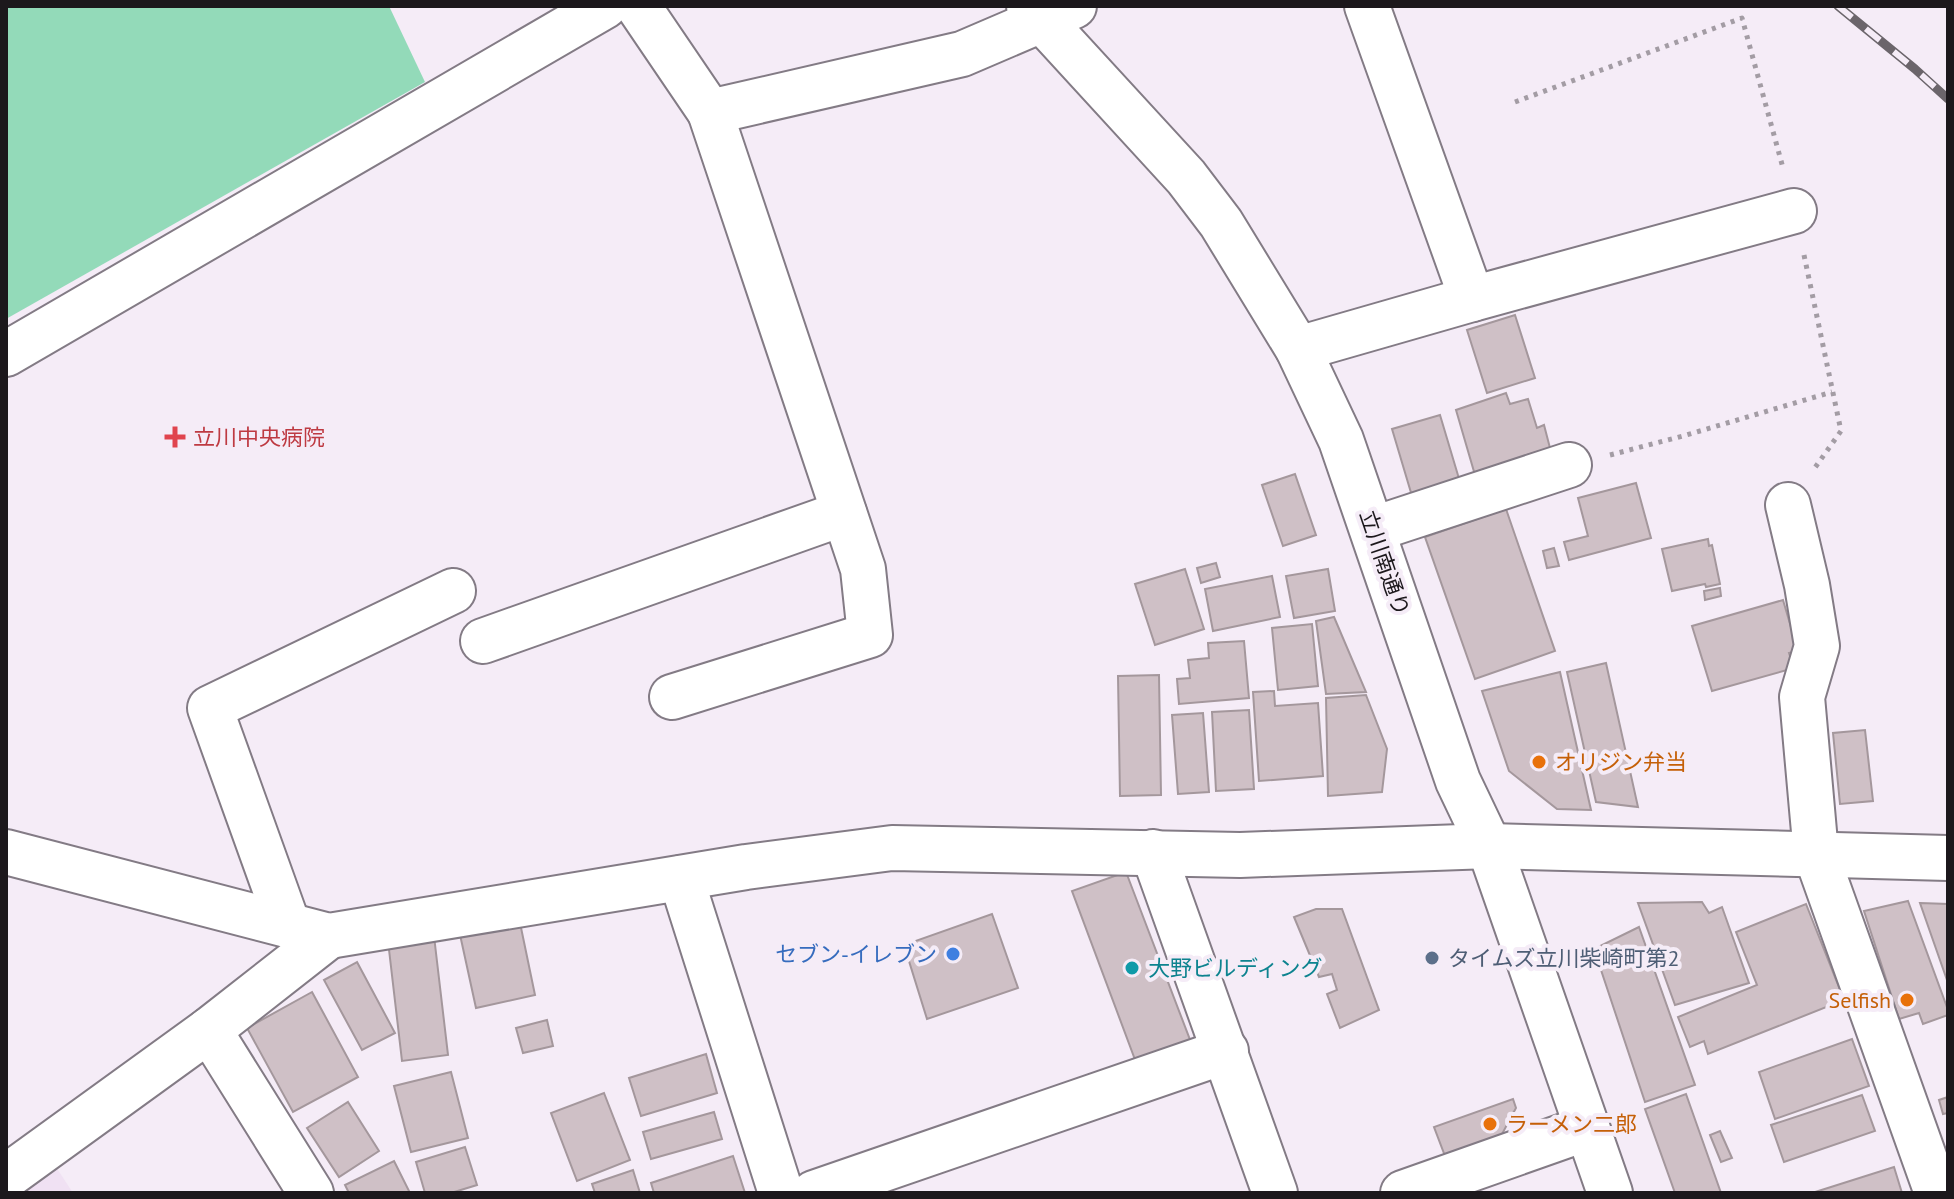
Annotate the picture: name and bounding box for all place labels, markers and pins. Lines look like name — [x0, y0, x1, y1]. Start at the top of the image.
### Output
place label: 立川中央病院 — [193, 423, 325, 451]
marker: 立川中央病院 — [164, 426, 186, 448]
place label: オリジン弁当 — [1555, 748, 1687, 776]
marker: オリジン弁当 — [1530, 753, 1548, 771]
place label: セブン-イレブン — [775, 940, 937, 968]
place label: タイムズ立川柴崎町第2 — [1448, 944, 1680, 972]
marker: セブン-イレブン — [944, 945, 962, 963]
marker: タイムズ立川柴崎町第2 — [1423, 949, 1441, 967]
place label: 大野ビルディング — [1148, 954, 1322, 982]
marker: 大野ビルディング — [1123, 959, 1141, 977]
place label: Selfish — [1829, 986, 1891, 1014]
marker: Selfish — [1898, 991, 1916, 1009]
place label: ラーメン二郎 — [1506, 1110, 1637, 1138]
marker: ラーメン二郎 — [1481, 1115, 1499, 1133]

